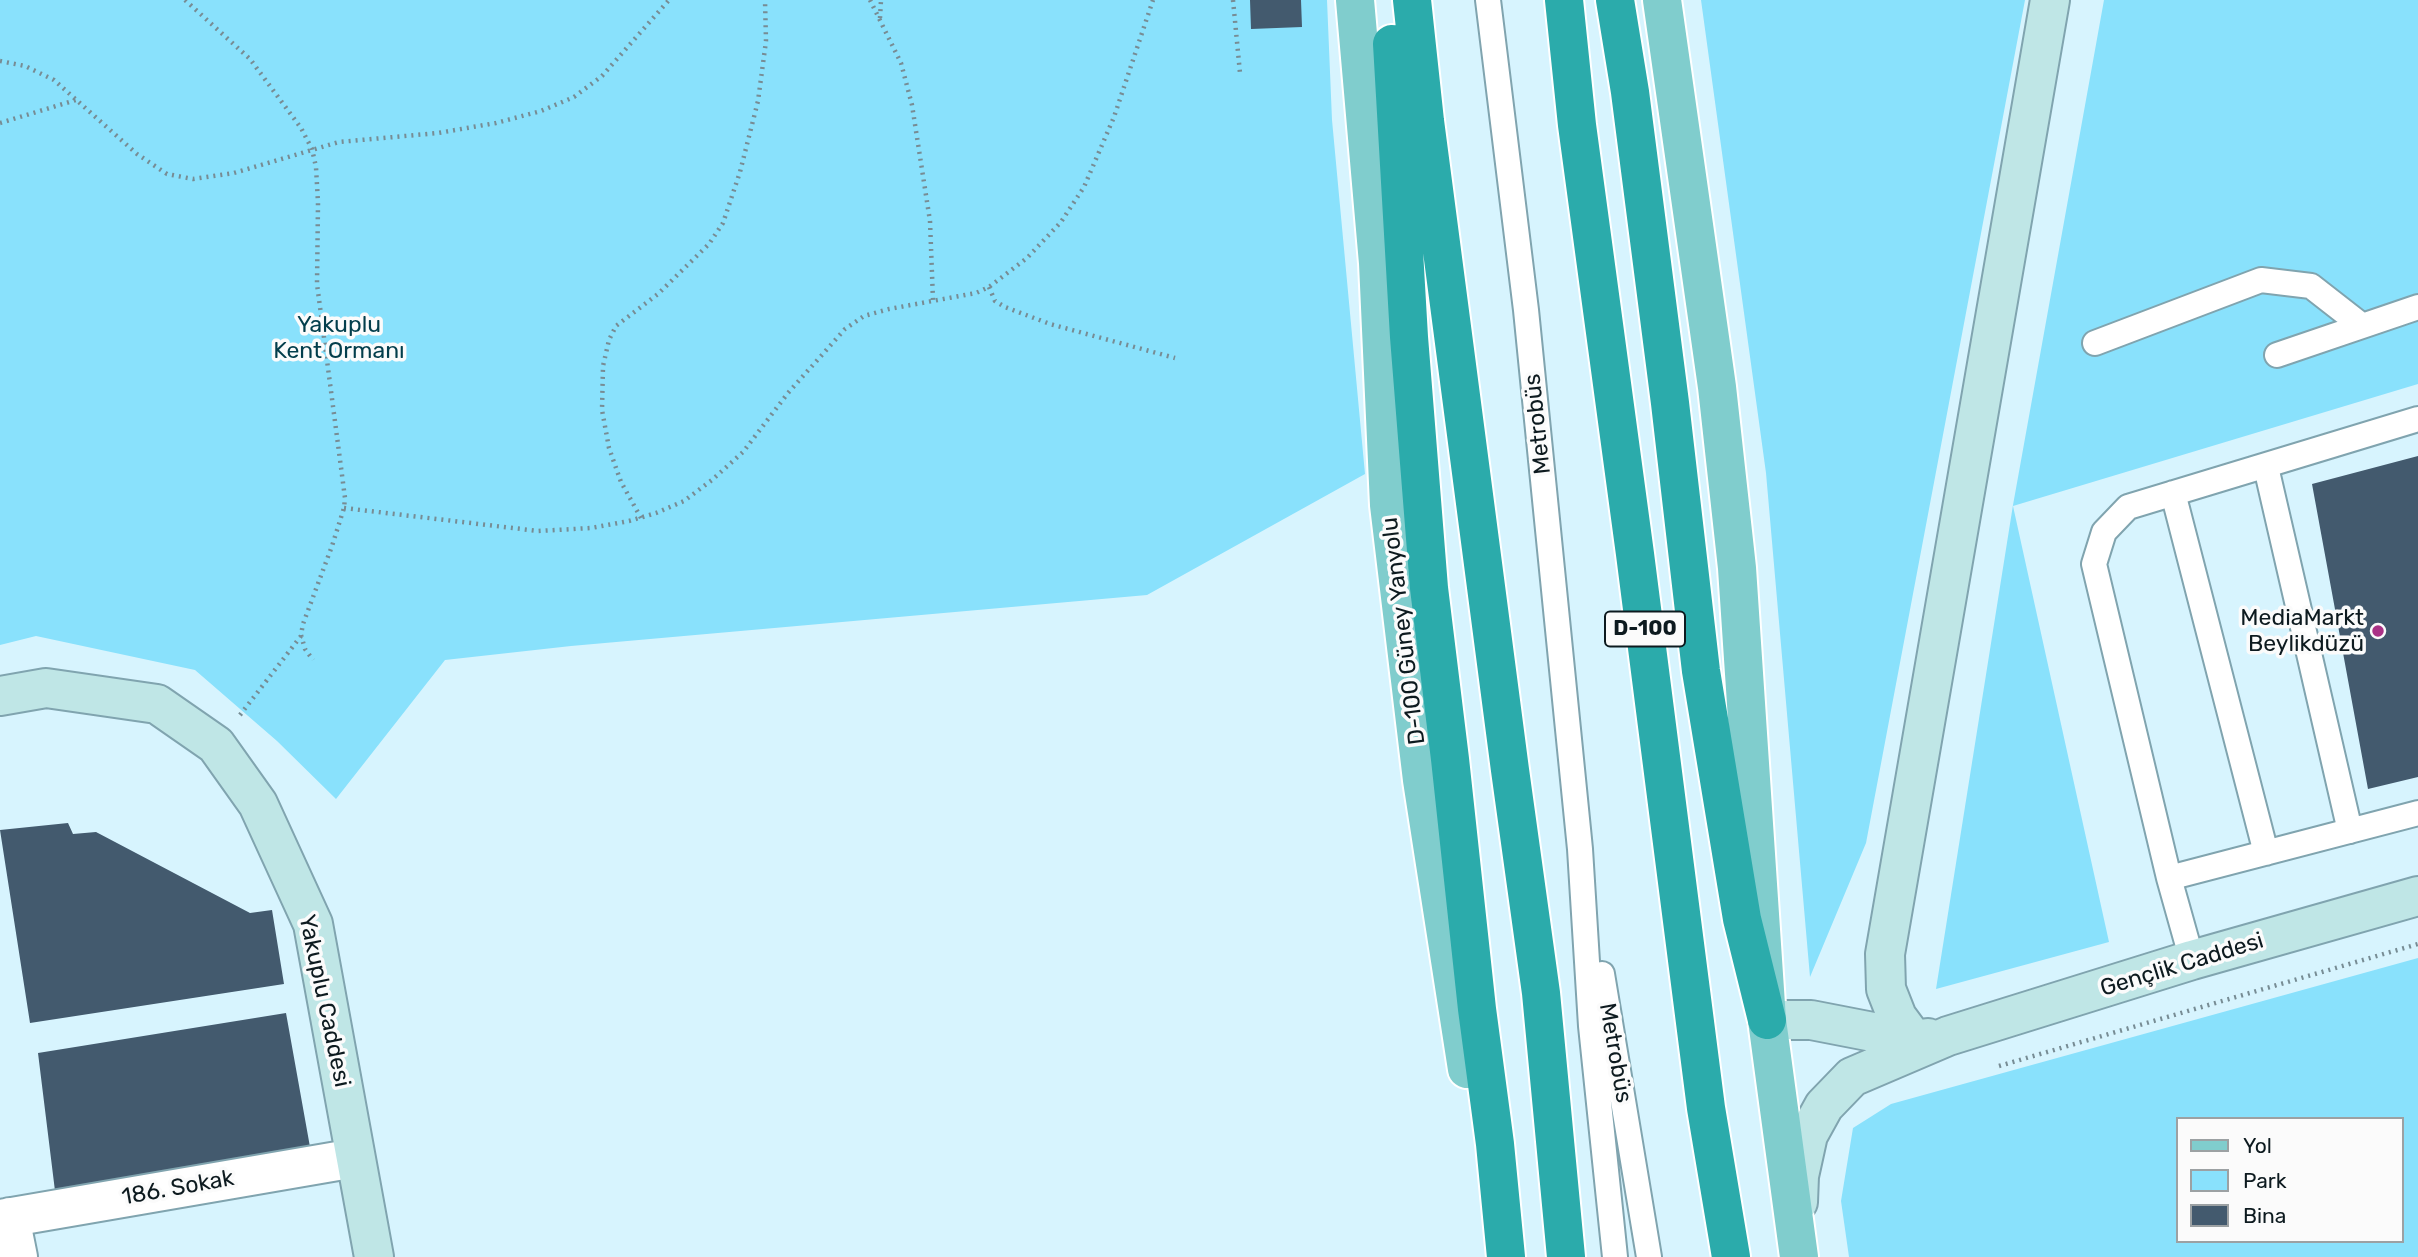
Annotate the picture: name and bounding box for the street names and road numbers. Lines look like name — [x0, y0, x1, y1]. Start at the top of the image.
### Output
street label: Metrobüs — [1519, 372, 1557, 476]
street label: D-100 Güney Yanyolu — [1376, 516, 1432, 746]
road number: D-100 — [1605, 612, 1685, 646]
street label: Yakuplu Caddesi — [292, 912, 356, 1090]
street label: Gençlik Caddesi — [2097, 927, 2267, 1003]
street label: Metrobüs — [1593, 1001, 1637, 1105]
street label: 186. Sokak — [120, 1165, 236, 1211]

